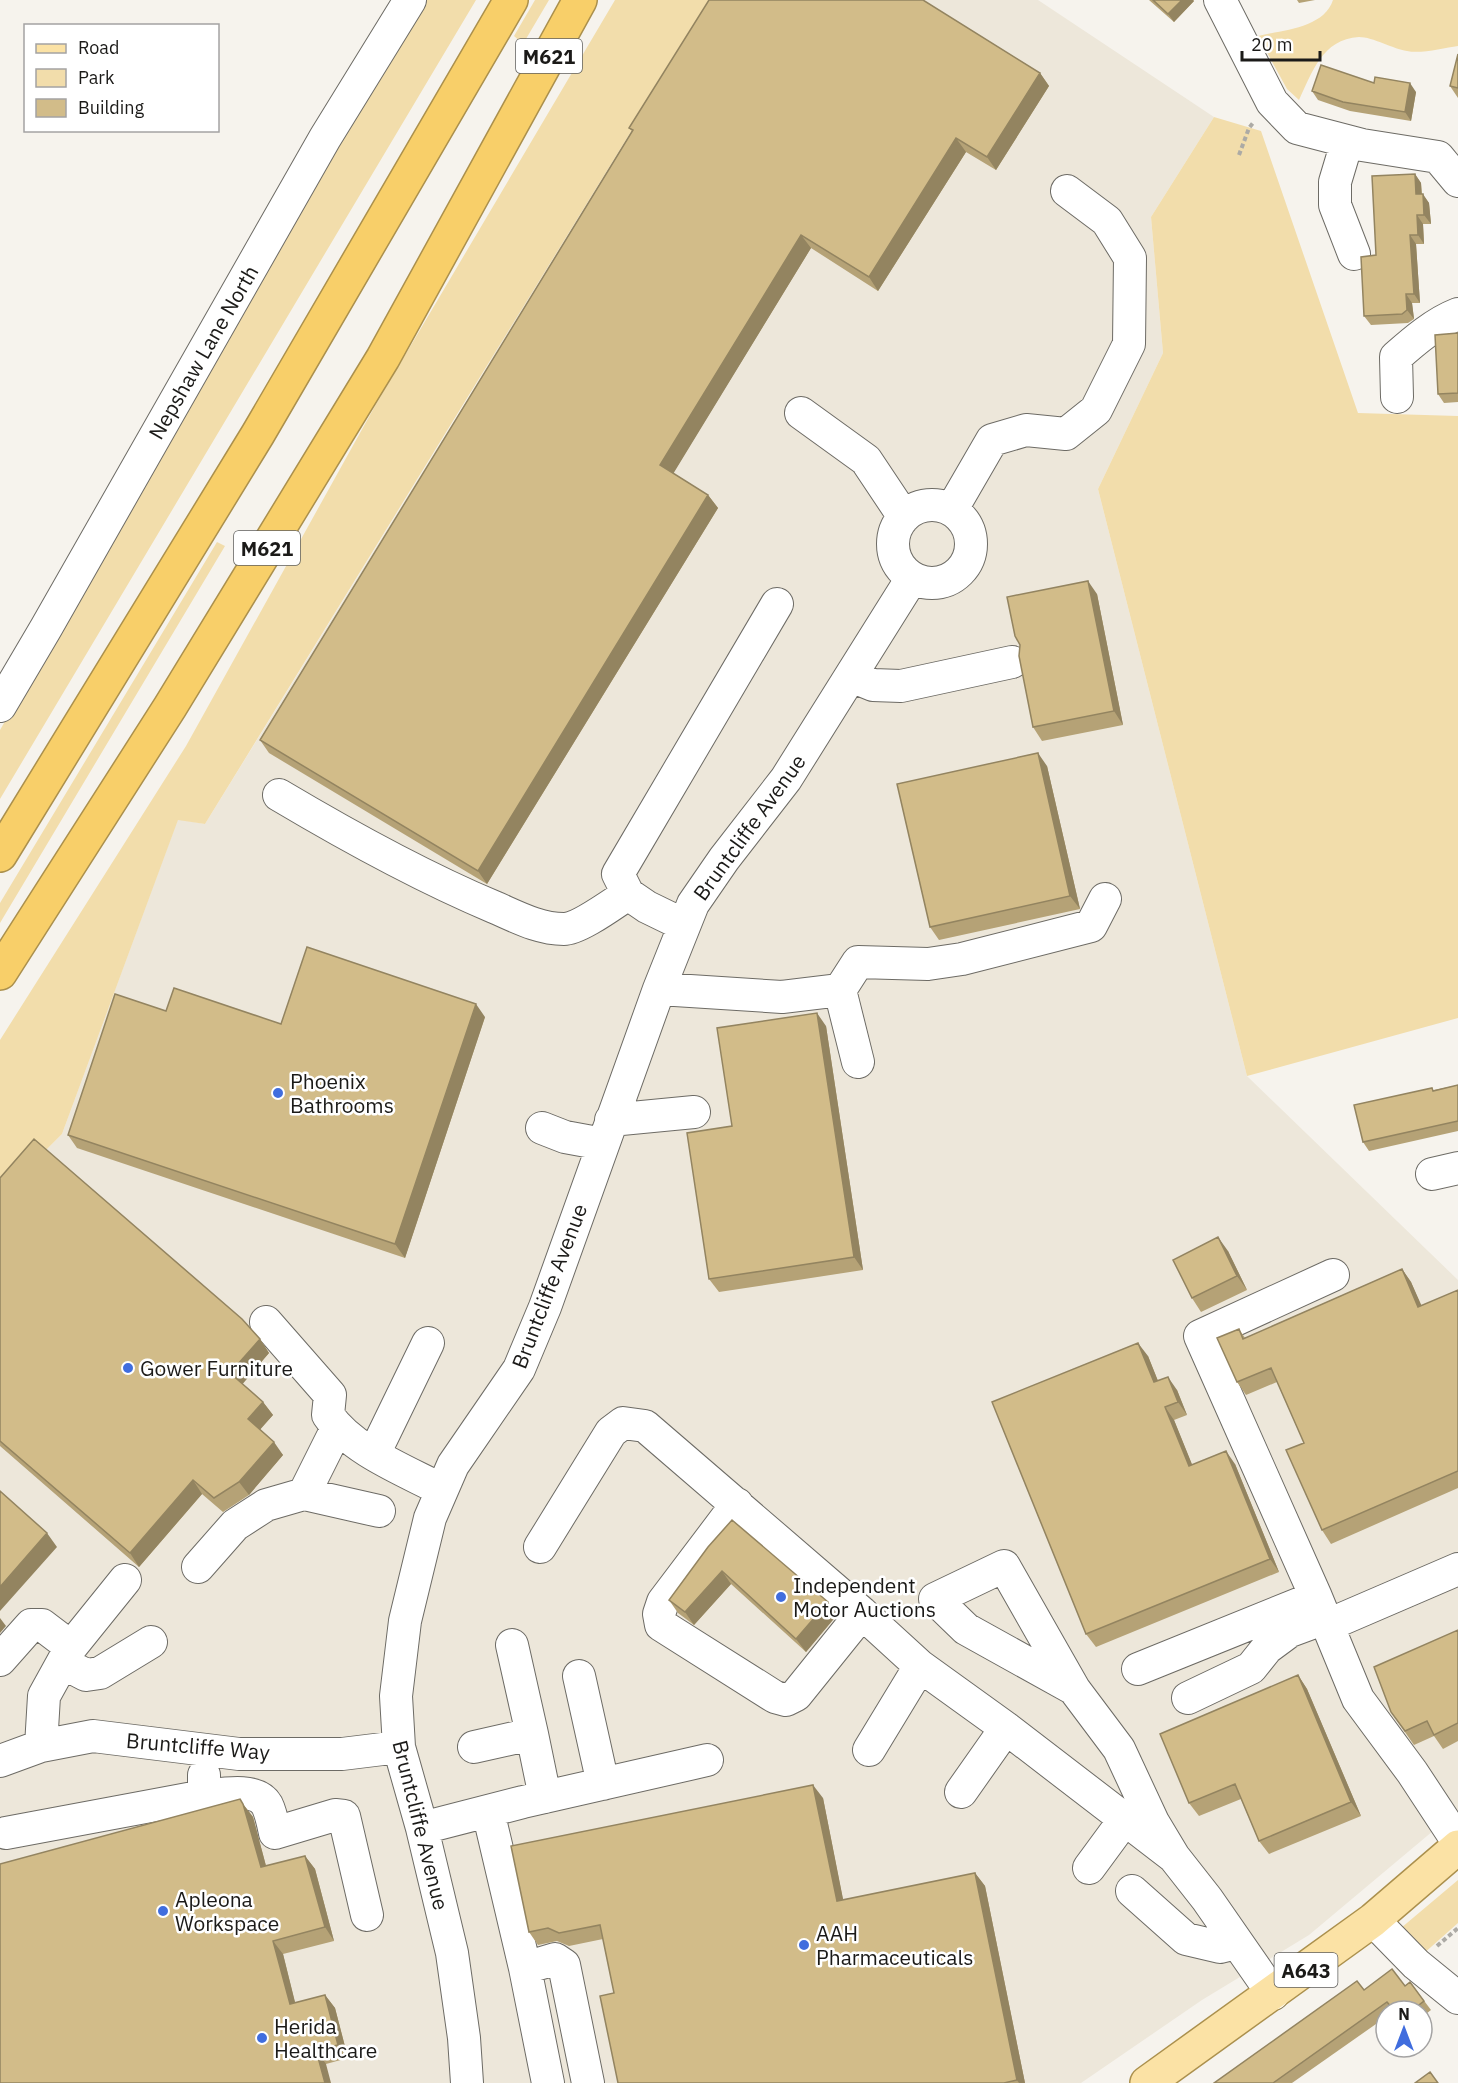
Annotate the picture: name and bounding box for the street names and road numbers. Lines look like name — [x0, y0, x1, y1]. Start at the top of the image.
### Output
road number: M621 — [516, 39, 582, 73]
street label: Nepshaw Lane North — [142, 260, 264, 444]
road number: M621 — [234, 531, 300, 565]
street label: Bruntcliffe Avenue — [686, 748, 812, 906]
street label: Bruntcliffe Avenue — [505, 1200, 593, 1372]
street label: Bruntcliffe Way — [125, 1726, 272, 1766]
street label: Bruntcliffe Avenue — [386, 1737, 456, 1913]
road number: A643 — [1274, 1953, 1338, 1987]

